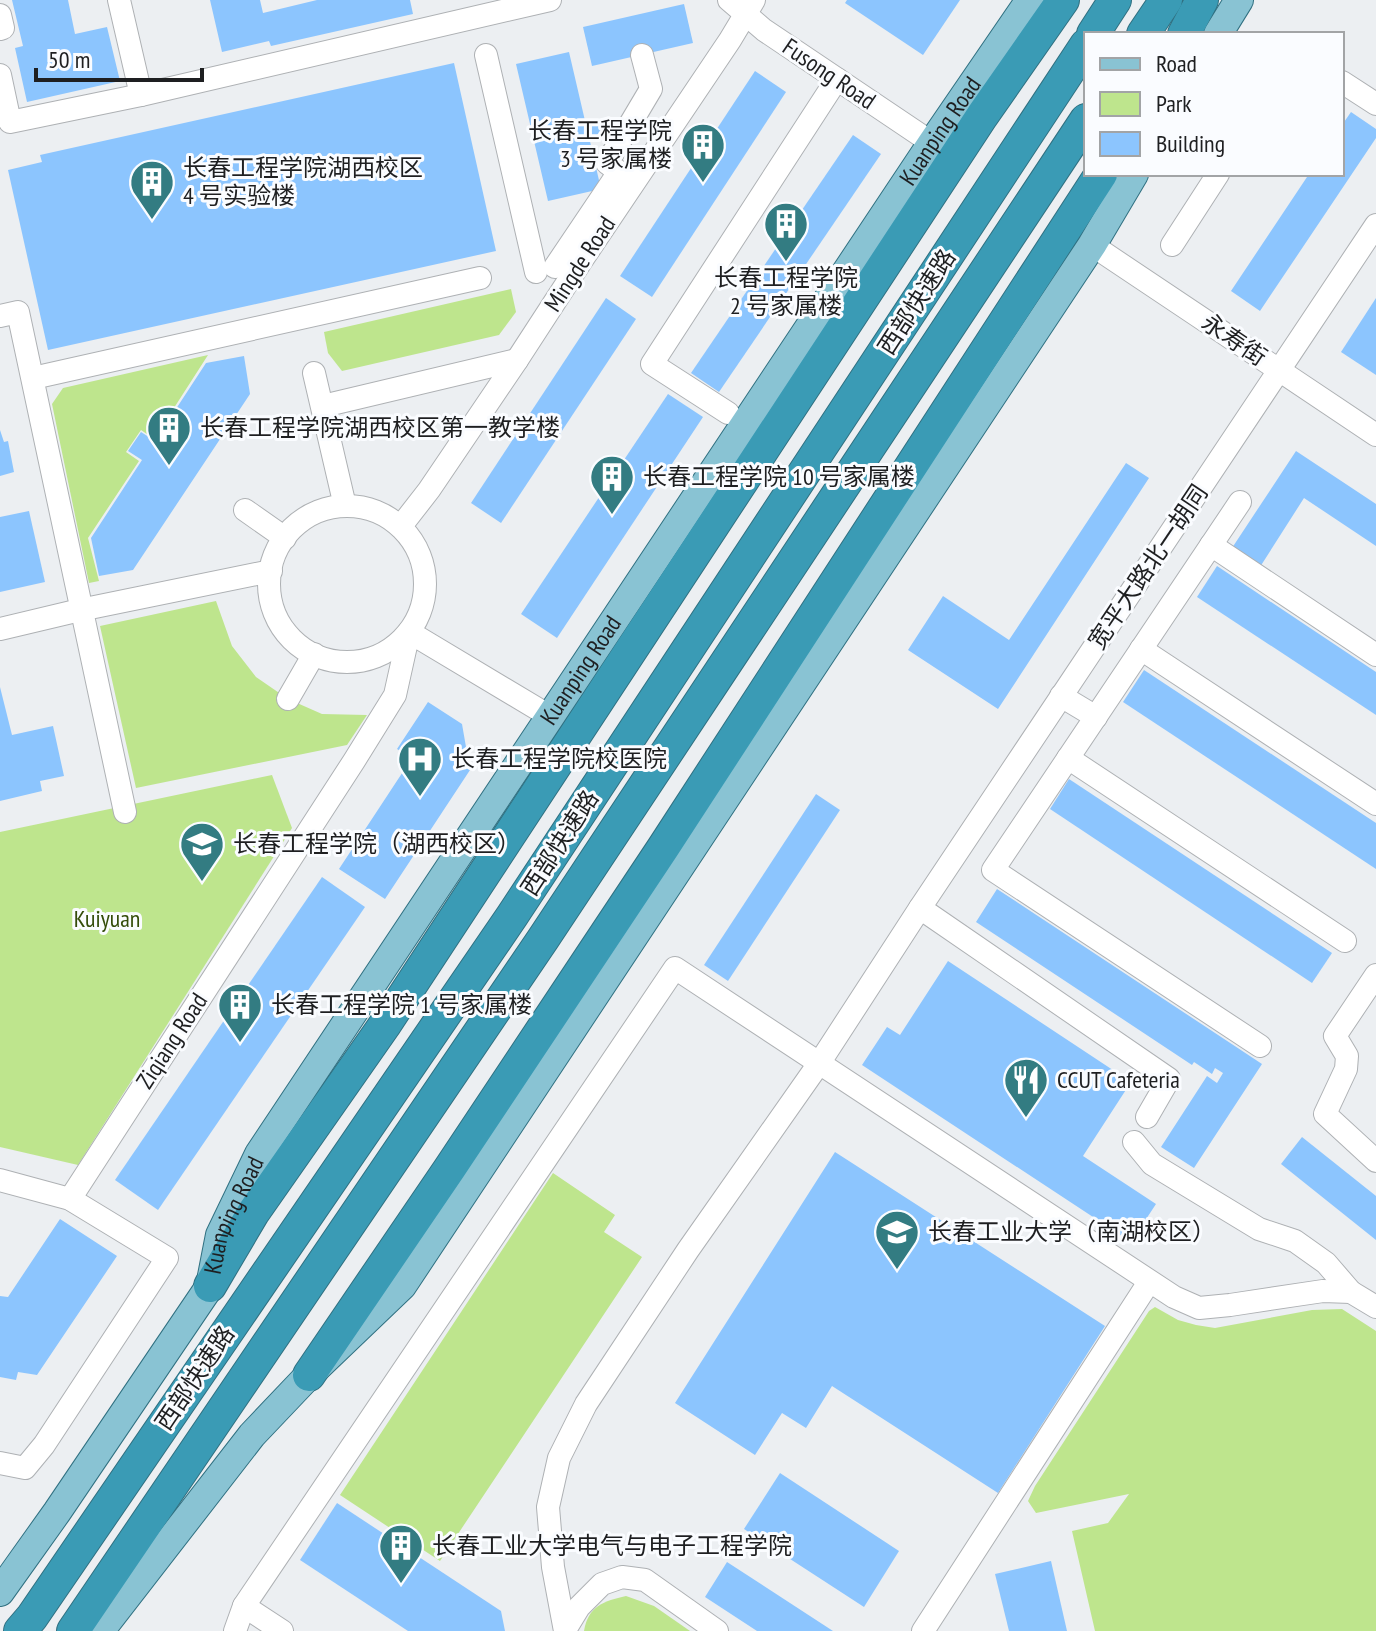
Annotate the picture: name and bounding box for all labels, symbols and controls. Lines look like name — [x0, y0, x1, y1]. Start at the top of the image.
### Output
street label: Fusong Road — [777, 31, 882, 116]
scale bar — [36, 32, 202, 82]
legend — [1084, 32, 1344, 176]
text: 50 m — [48, 44, 90, 75]
text: Road — [1156, 48, 1197, 79]
street label: Kuanping Road — [892, 71, 988, 191]
text: Park — [1156, 88, 1192, 119]
place label: 长春工程学院 3 号家属楼 — [528, 115, 672, 174]
building icon: 长春工程学院 3 号家属楼 — [679, 121, 727, 184]
text: Building — [1156, 128, 1225, 159]
place label: 长春工程学院湖西校区 4 号实验楼 — [183, 152, 423, 211]
building icon: 长春工程学院湖西校区 4 号实验楼 — [128, 158, 176, 221]
building icon: 长春工程学院 2 号家属楼 — [762, 200, 810, 263]
street label: Mingde Road — [537, 210, 622, 317]
street label: 西部快速路 — [871, 243, 962, 360]
place label: 长春工程学院 2 号家属楼 — [714, 262, 858, 321]
street label: 永寿街 — [1196, 307, 1273, 373]
building icon: 长春工程学院湖西校区第一教学楼 — [145, 404, 193, 467]
place label: 长春工程学院湖西校区第一教学楼 — [200, 412, 560, 443]
building icon: 长春工程学院 10 号家属楼 — [588, 453, 636, 516]
place label: 长春工程学院 10 号家属楼 — [643, 461, 915, 492]
street label: 宽平大路北一胡同 — [1081, 478, 1214, 655]
street label: Kuanping Road — [533, 610, 628, 731]
hospital icon: 长春工程学院校医院 — [396, 735, 444, 798]
place label: 长春工程学院校医院 — [451, 743, 667, 774]
street label: 西部快速路 — [514, 784, 605, 901]
school or university icon: 长春工程学院（湖西校区） — [178, 820, 226, 883]
place label: 长春工程学院（湖西校区） — [233, 828, 521, 859]
park label: Kuiyuan — [74, 903, 140, 934]
building icon: 长春工程学院 1 号家属楼 — [216, 981, 264, 1044]
street label: Ziqiang Road — [129, 987, 214, 1094]
place label: 长春工程学院 1 号家属楼 — [271, 989, 532, 1020]
restaurant icon: CCUT Cafeteria — [1002, 1056, 1050, 1119]
place label: CCUT Cafeteria — [1057, 1064, 1180, 1095]
street label: Kuanping Road — [197, 1151, 270, 1277]
school or university icon: 长春工业大学（南湖校区） — [873, 1208, 921, 1271]
place label: 长春工业大学（南湖校区） — [928, 1216, 1216, 1247]
street label: 西部快速路 — [148, 1319, 241, 1436]
building icon: 长春工业大学电气与电子工程学院 — [377, 1522, 425, 1585]
place label: 长春工业大学电气与电子工程学院 — [432, 1530, 792, 1561]

